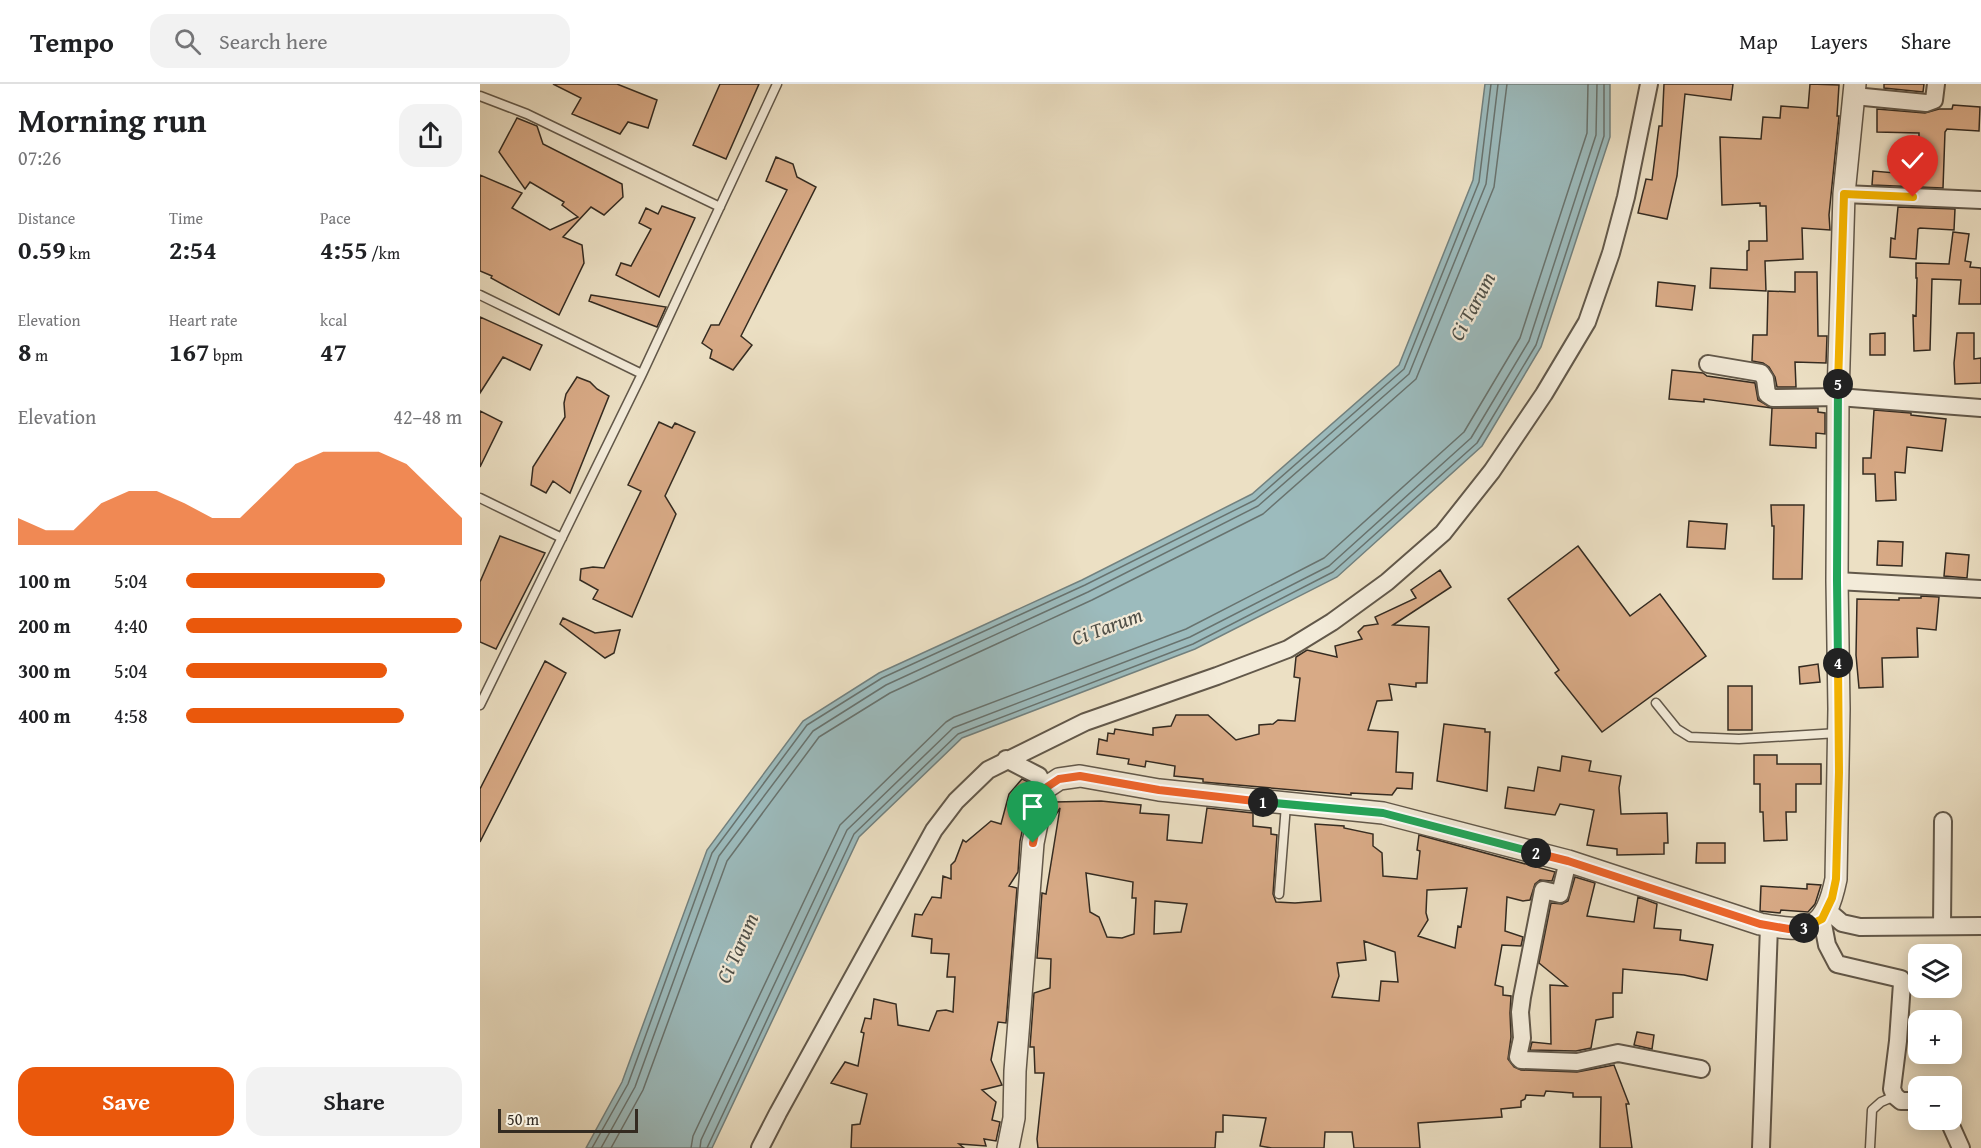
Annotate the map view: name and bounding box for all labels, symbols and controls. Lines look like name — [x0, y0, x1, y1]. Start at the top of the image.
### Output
search box — [150, 14, 570, 68]
text: Tempo — [30, 21, 114, 62]
icon: search — [171, 25, 204, 58]
text: Search here — [219, 25, 328, 57]
text: Map — [1739, 26, 1778, 57]
text: Layers — [1811, 26, 1868, 57]
text: Share — [1901, 26, 1951, 57]
text: Morning run — [18, 96, 207, 144]
button: share — [399, 104, 462, 167]
pin — [1887, 135, 1938, 197]
text: 07:26 — [18, 143, 61, 172]
icon: check — [1896, 144, 1929, 177]
text: Distance — [18, 206, 75, 230]
text: Time — [169, 206, 203, 230]
text: Pace — [320, 206, 351, 230]
text: 0.59 — [18, 230, 66, 269]
text: 2:54 — [169, 230, 217, 269]
text: 4:55 — [320, 230, 368, 269]
text: km — [66, 241, 90, 265]
text: /km — [368, 241, 400, 265]
water label: Ci Tarum — [1441, 266, 1503, 346]
text: Elevation — [18, 308, 81, 332]
text: Heart rate — [169, 308, 238, 332]
text: kcal — [320, 308, 347, 332]
text: 8 — [18, 332, 31, 371]
text: 167 — [169, 332, 209, 371]
text: 47 — [320, 332, 347, 371]
text: m — [31, 343, 48, 367]
text: bpm — [209, 343, 243, 367]
pin: 5 — [1823, 369, 1853, 399]
text: 5 — [1834, 372, 1842, 396]
text: Elevation — [18, 402, 96, 431]
text: 42–48 m — [393, 402, 462, 431]
text: 100 m — [18, 566, 71, 595]
text: 5:04 — [114, 566, 148, 595]
water label: Ci Tarum — [1067, 599, 1147, 653]
text: 200 m — [18, 611, 71, 640]
text: 4:40 — [114, 611, 148, 640]
pin: 4 — [1823, 648, 1853, 678]
text: 4 — [1834, 651, 1842, 675]
text: 300 m — [18, 656, 71, 685]
text: 5:04 — [114, 656, 148, 685]
text: 400 m — [18, 701, 71, 730]
text: 4:58 — [114, 701, 148, 730]
pin — [1007, 781, 1058, 843]
pin: 1 — [1248, 787, 1278, 817]
icon: arrive — [1016, 790, 1049, 823]
text: 1 — [1259, 790, 1267, 814]
pin: 2 — [1521, 838, 1551, 868]
text: 2 — [1532, 841, 1540, 865]
water label: Ci Tarum — [708, 908, 766, 988]
pin: 3 — [1789, 913, 1819, 943]
text: 3 — [1800, 916, 1808, 940]
map controls — [1908, 944, 1962, 1130]
button: layers — [1908, 944, 1962, 998]
button: + — [1908, 1010, 1962, 1064]
button: Save — [18, 1067, 234, 1136]
button: Share — [246, 1067, 462, 1136]
button: − — [1908, 1076, 1962, 1130]
scale bar — [498, 1106, 638, 1134]
text: 50 m — [507, 1107, 539, 1131]

